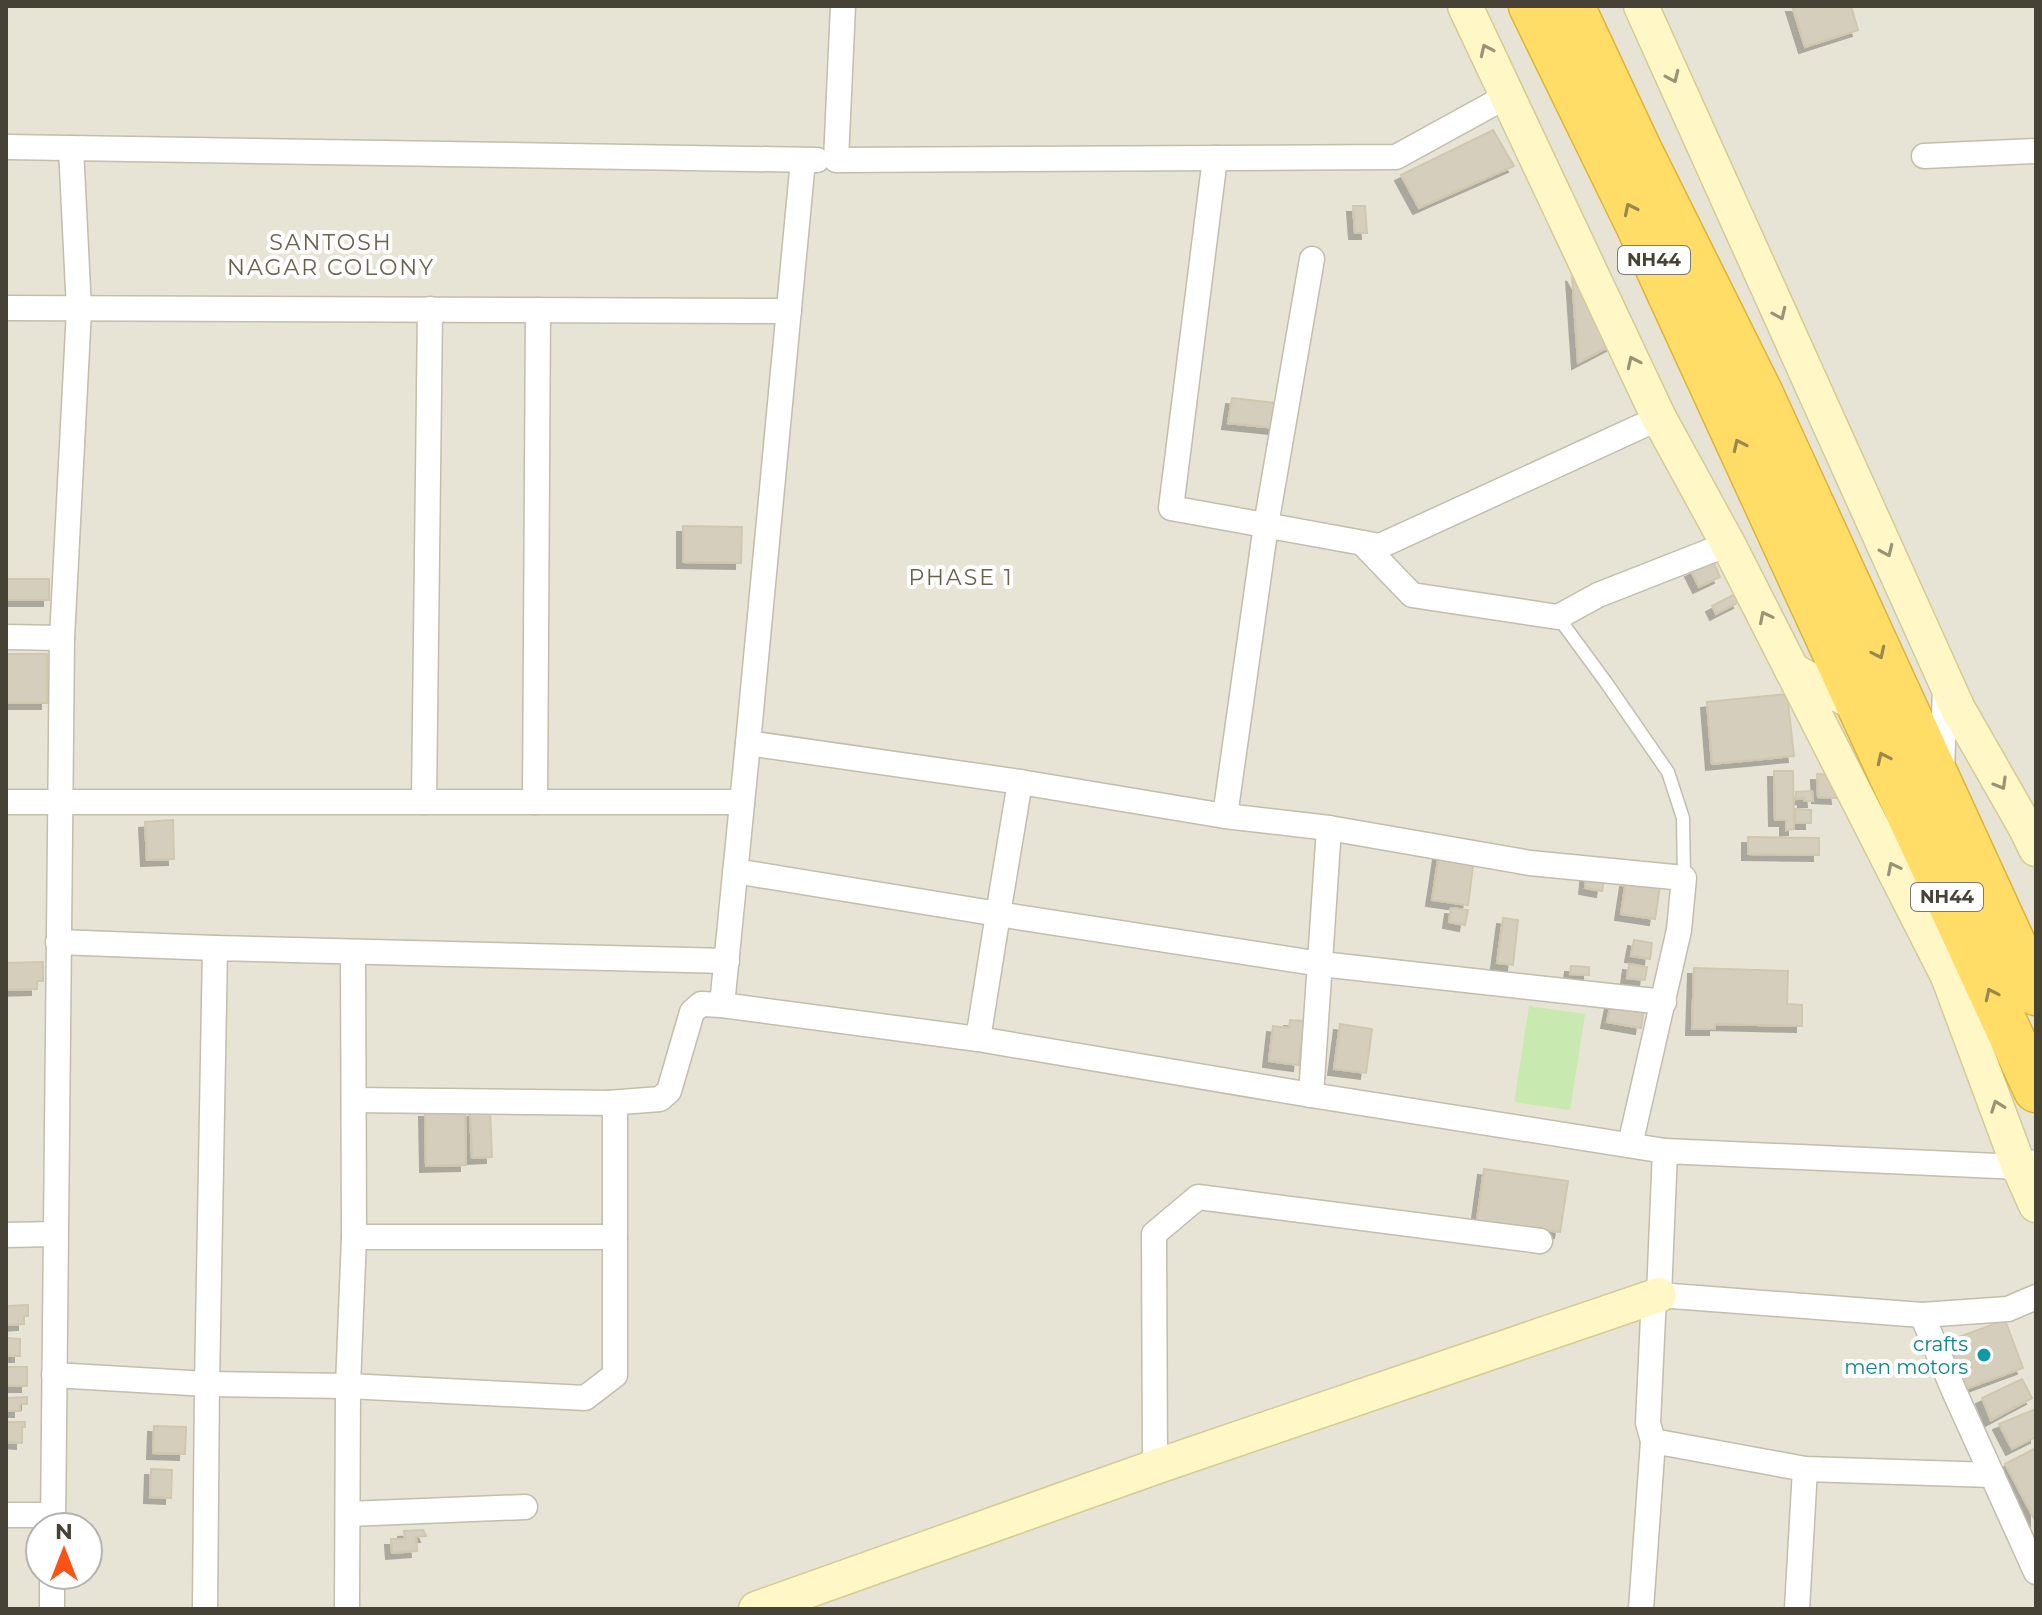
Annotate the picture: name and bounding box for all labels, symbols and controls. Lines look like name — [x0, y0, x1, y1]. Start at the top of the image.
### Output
one-way arrow — [1480, 44, 1496, 59]
one-way arrow — [1663, 69, 1679, 83]
one-way arrow — [1624, 202, 1640, 217]
district label: SANTOSH NAGAR COLONY — [227, 229, 435, 281]
road number: NH44 — [1618, 246, 1690, 274]
one-way arrow — [1770, 306, 1786, 320]
one-way arrow — [1627, 355, 1643, 370]
one-way arrow — [1733, 439, 1749, 453]
one-way arrow — [1877, 543, 1893, 557]
district label: PHASE 1 — [908, 564, 1014, 591]
one-way arrow — [1759, 611, 1774, 626]
one-way arrow — [1870, 645, 1886, 659]
one-way arrow — [1876, 751, 1892, 766]
one-way arrow — [1991, 776, 2007, 790]
one-way arrow — [1888, 862, 1903, 877]
road number: NH44 — [1911, 883, 1983, 911]
one-way arrow — [1985, 988, 2001, 1002]
one-way arrow — [1990, 1100, 2006, 1114]
place label: crafts men motors — [1844, 1332, 1968, 1379]
marker: crafts men motors — [1975, 1346, 1993, 1364]
north arrow — [24, 1511, 104, 1591]
text: N — [55, 1518, 73, 1545]

